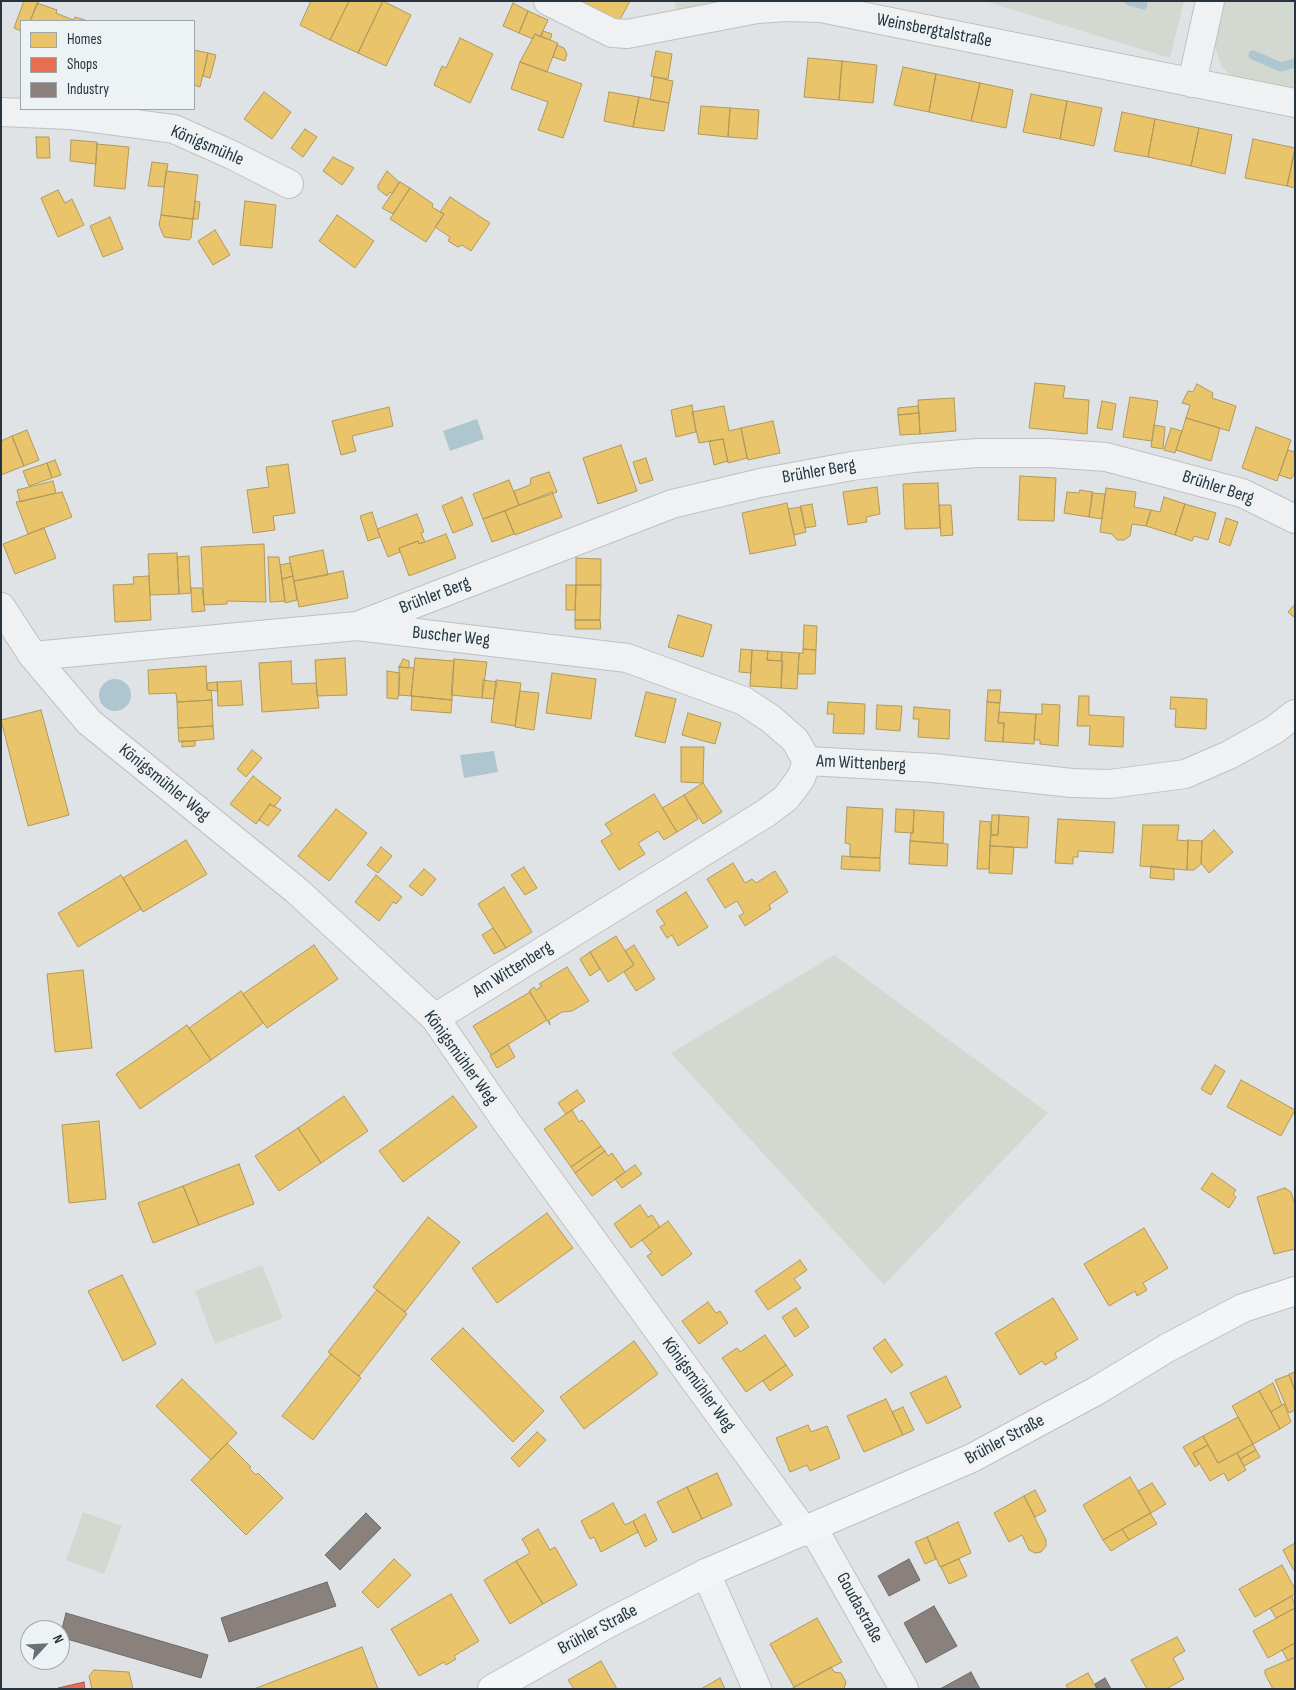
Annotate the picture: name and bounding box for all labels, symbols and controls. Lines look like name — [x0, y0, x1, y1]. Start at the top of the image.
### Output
street label: Weinsbergtalstraße — [875, 9, 993, 53]
legend — [20, 20, 195, 110]
text: Homes — [67, 30, 102, 49]
text: Shops — [67, 55, 98, 74]
text: Industry — [67, 80, 109, 99]
street label: Königsmühle — [167, 121, 247, 171]
street label: Brühler Berg — [781, 455, 857, 489]
street label: Brühler Berg — [1179, 466, 1257, 510]
street label: Brühler Berg — [397, 573, 473, 619]
street label: Buscher Weg — [411, 622, 491, 652]
street label: Königsmühler Weg — [114, 740, 214, 826]
street label: Am Wittenberg — [816, 751, 906, 777]
street label: Am Wittenberg — [469, 937, 557, 1003]
street label: Königsmühler Weg — [419, 1007, 501, 1109]
street label: Königsmühler Weg — [657, 1334, 739, 1436]
street label: Brühler Straße — [962, 1410, 1048, 1470]
street label: Goudastraße — [831, 1569, 887, 1647]
street label: Brühler Straße — [555, 1600, 641, 1660]
north arrow — [20, 1620, 70, 1670]
text: N — [49, 1632, 67, 1646]

